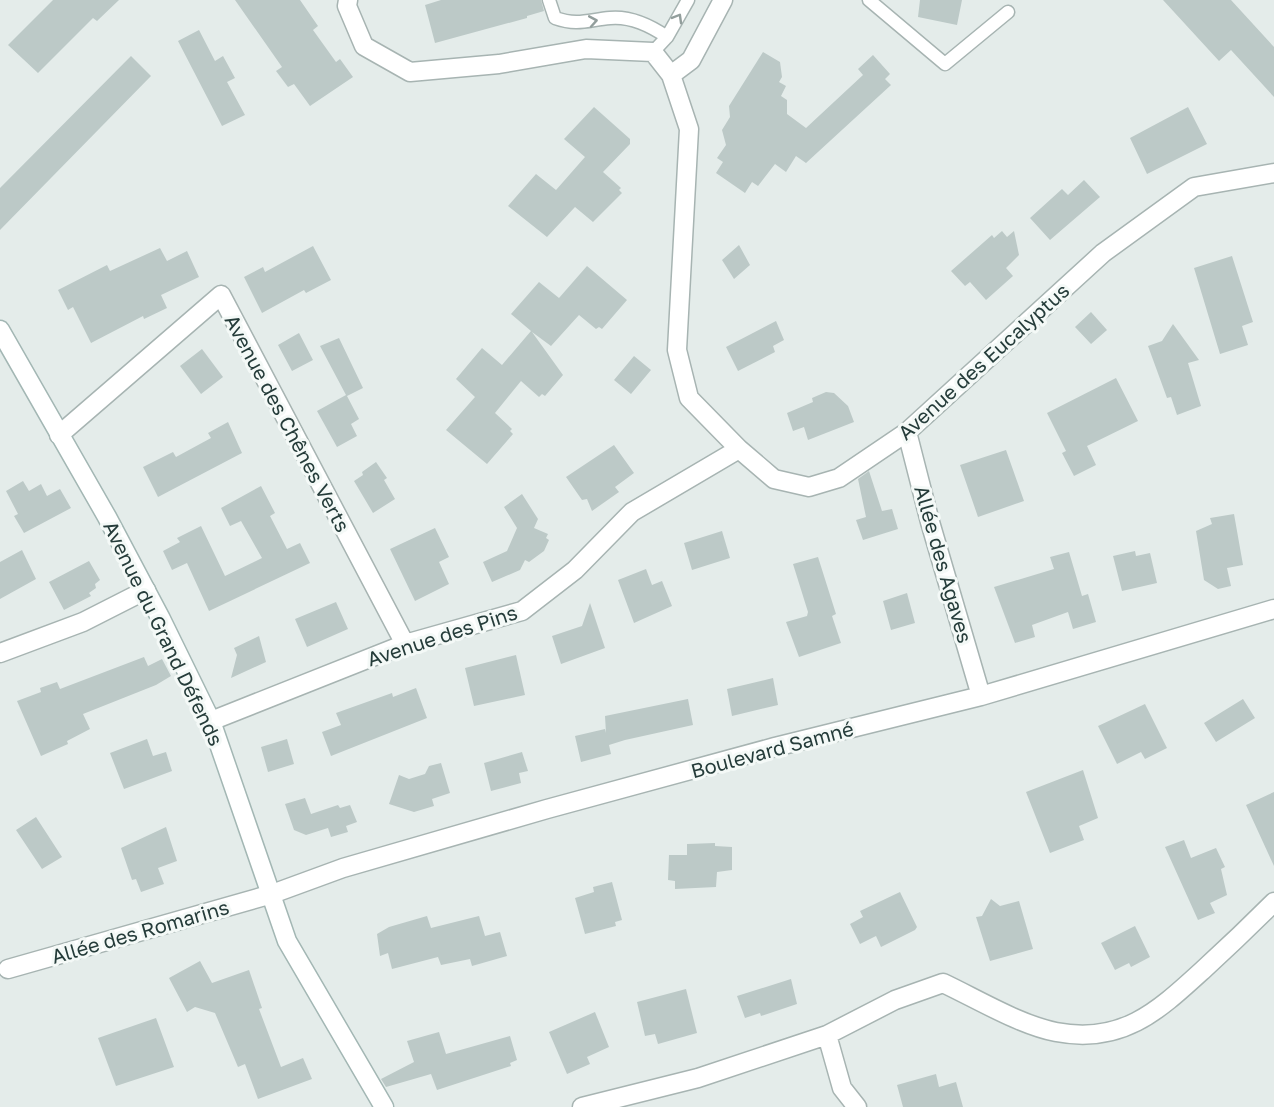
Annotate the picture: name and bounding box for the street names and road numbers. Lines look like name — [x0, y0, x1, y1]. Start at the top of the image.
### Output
street label: Avenue des Eucalyptus — [893, 278, 1073, 444]
street label: Avenue des Chênes Verts — [220, 310, 356, 536]
street label: Allée des Agaves — [910, 482, 978, 646]
street label: Avenue du Grand Défends — [99, 517, 229, 749]
street label: Avenue des Pins — [364, 599, 520, 671]
street label: Boulevard Samné — [688, 716, 856, 782]
street label: Allée des Romarins — [48, 894, 232, 968]

